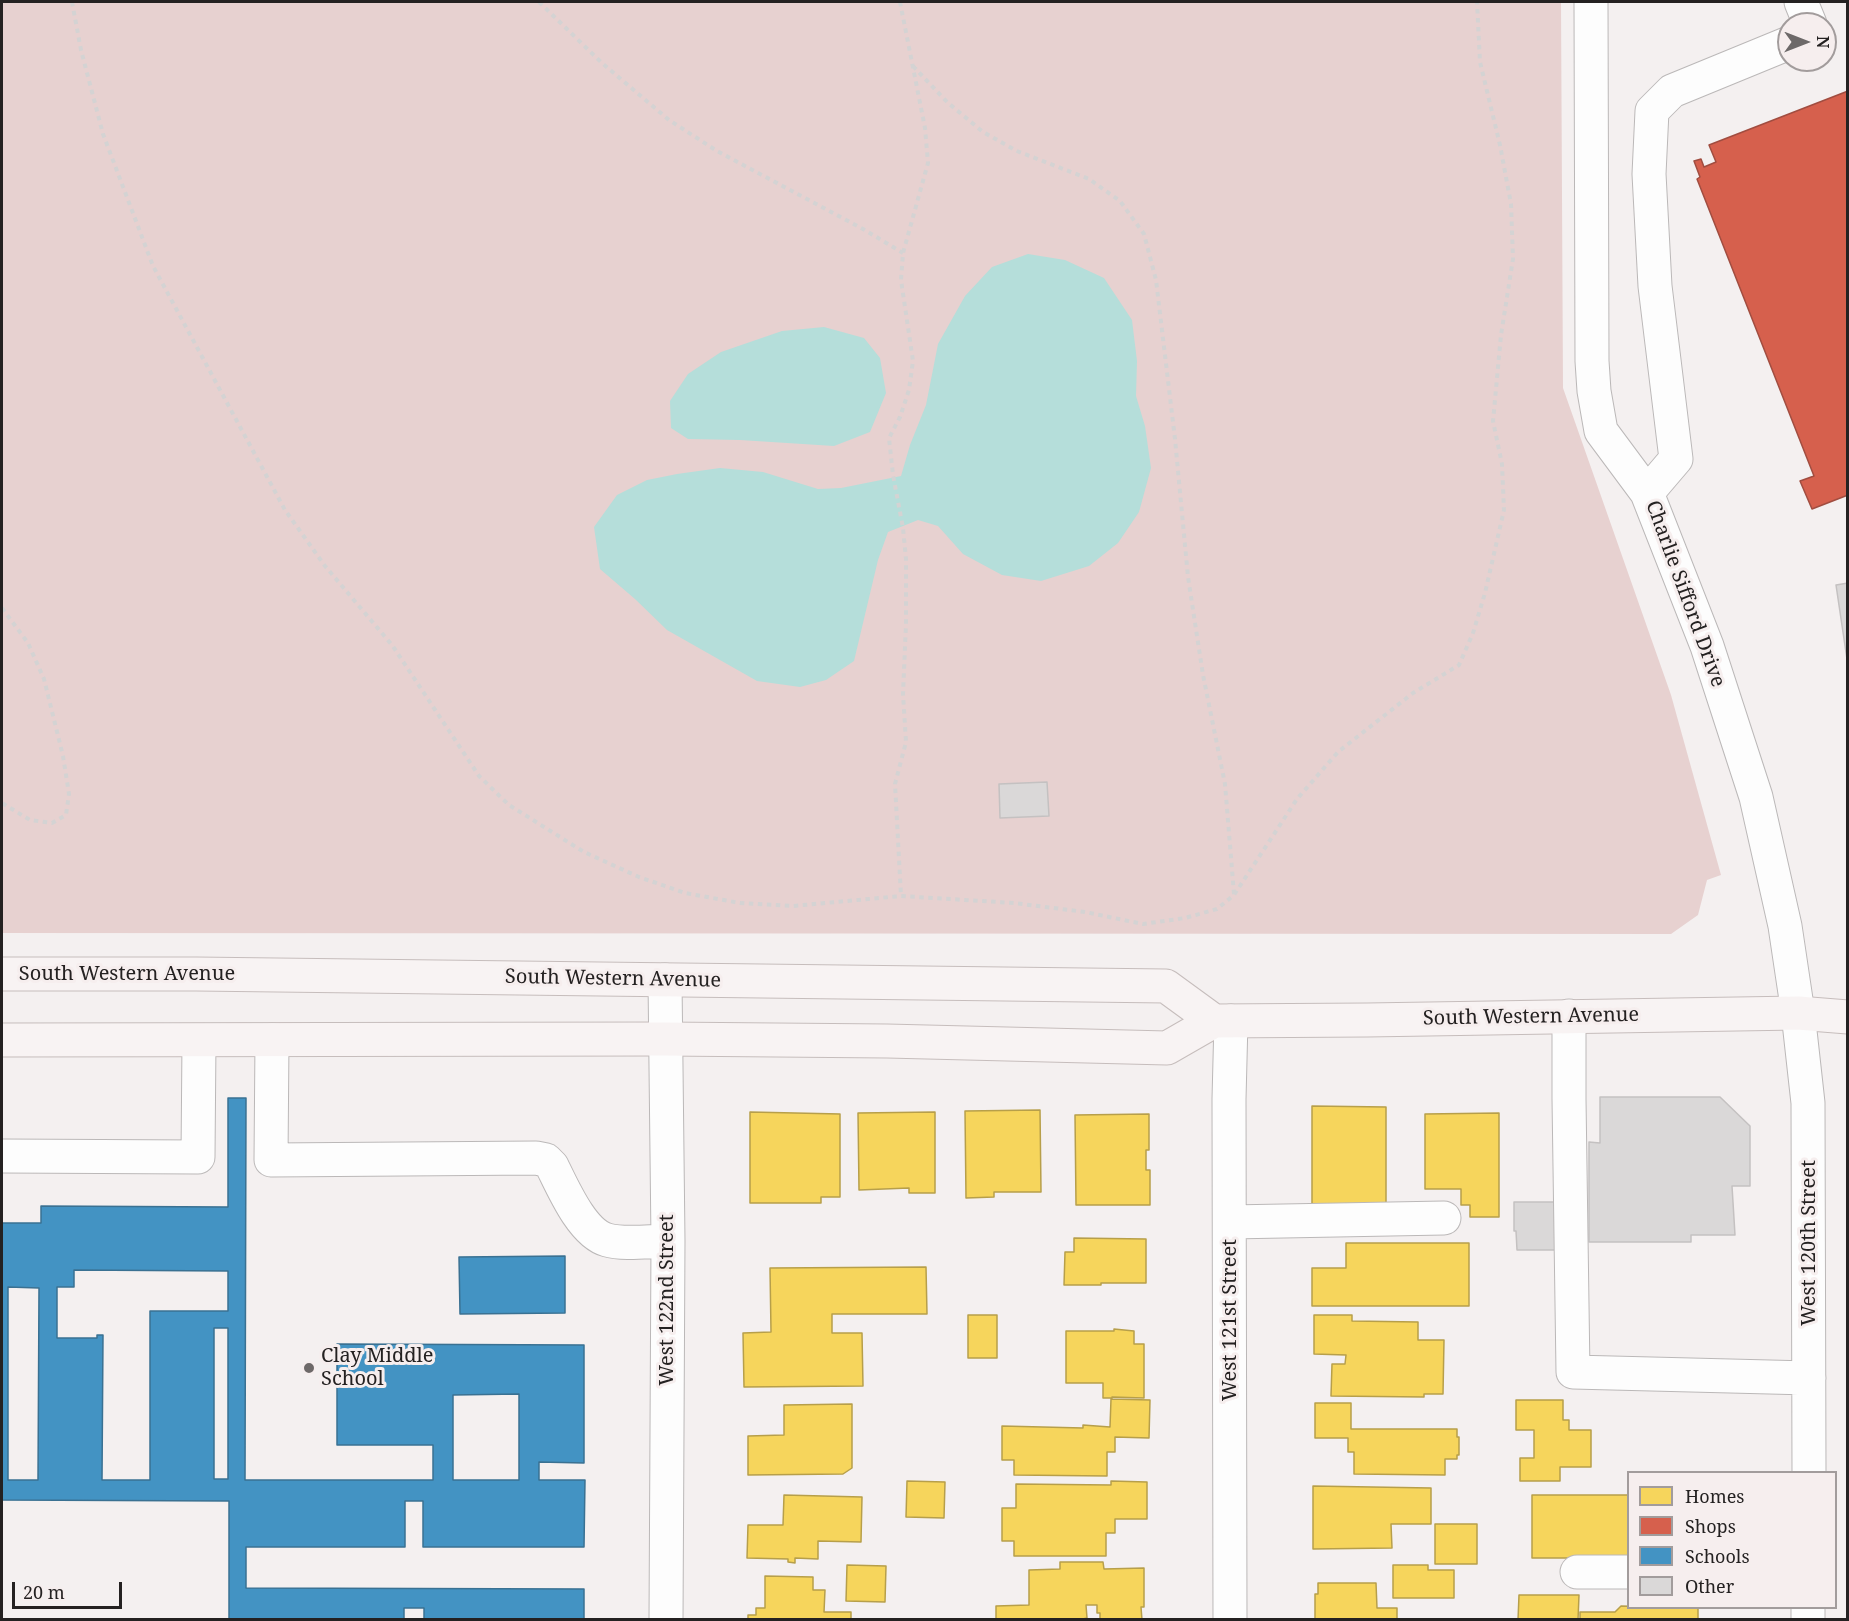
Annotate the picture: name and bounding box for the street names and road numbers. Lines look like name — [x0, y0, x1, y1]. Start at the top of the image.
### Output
street label: Charlie Sifford Drive — [1640, 497, 1730, 691]
street label: South Western Avenue — [19, 962, 235, 986]
street label: South Western Avenue — [505, 965, 721, 993]
street label: South Western Avenue — [1423, 1003, 1639, 1031]
street label: West 120th Street — [1797, 1160, 1821, 1326]
street label: West 122nd Street — [655, 1214, 679, 1386]
street label: West 121st Street — [1218, 1239, 1242, 1401]

